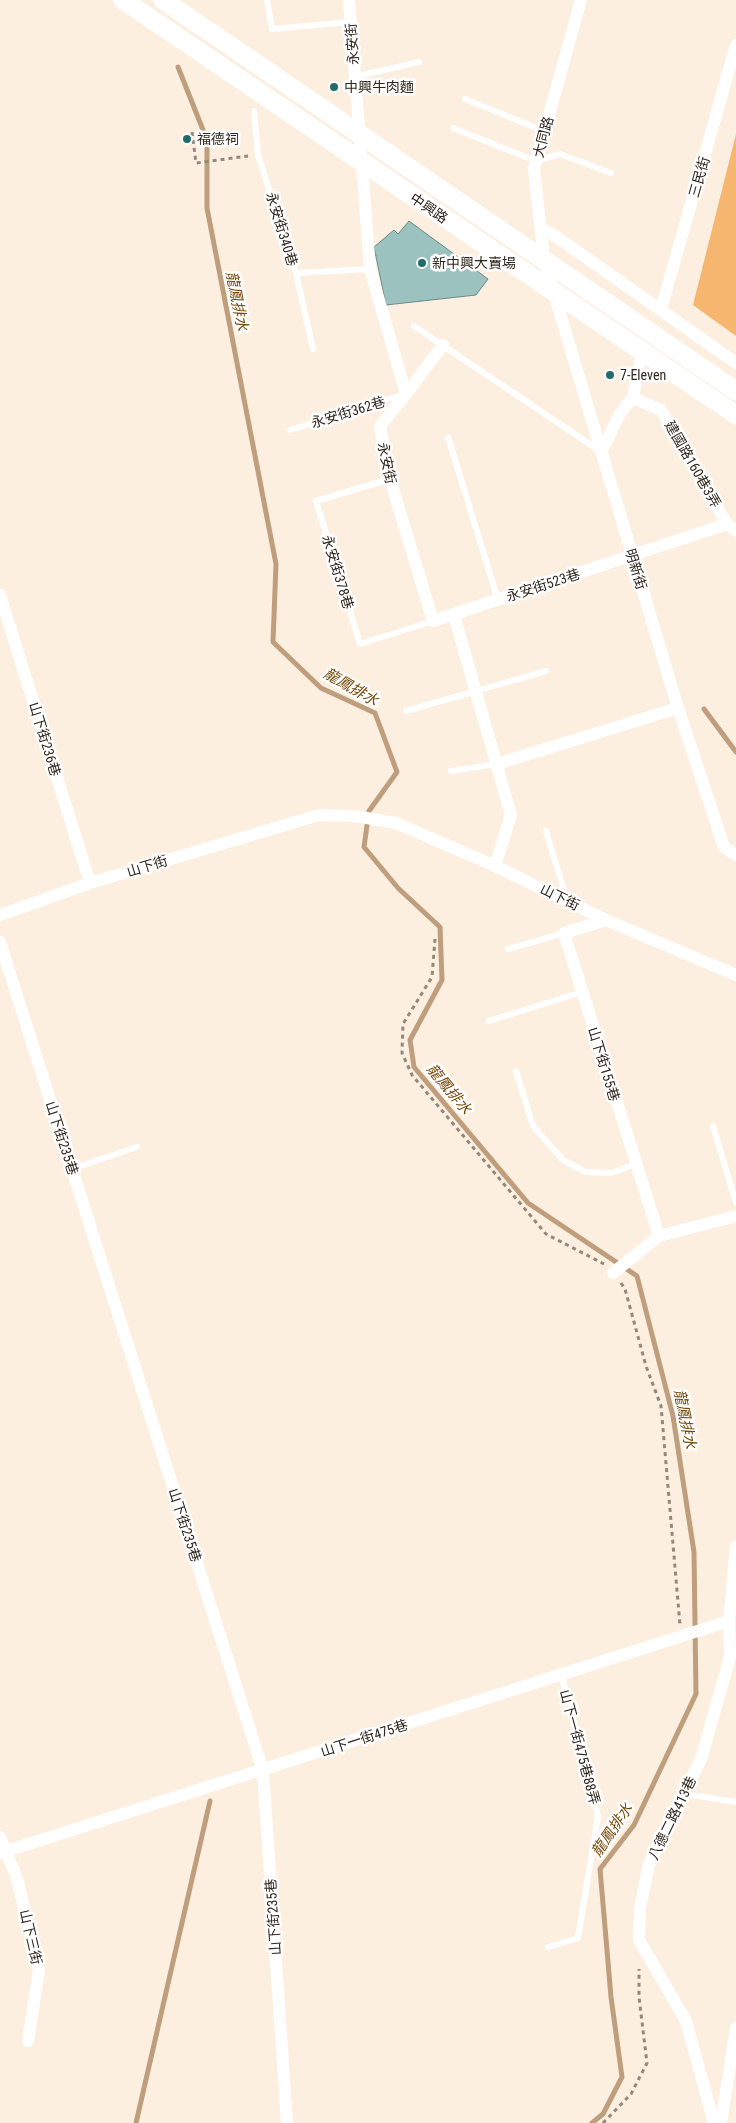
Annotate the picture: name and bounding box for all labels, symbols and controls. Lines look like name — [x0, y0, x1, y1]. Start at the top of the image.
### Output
street label: 永安街 — [343, 22, 361, 66]
place label: 中興牛肉麵 — [344, 79, 414, 95]
marker: 中興牛肉麵 — [328, 81, 340, 93]
street label: 大同路 — [530, 115, 556, 159]
place label: 福德祠 — [197, 131, 239, 147]
marker: 福德祠 — [181, 133, 193, 145]
street label: 三民街 — [686, 155, 712, 199]
street label: 永安街340巷 — [263, 190, 301, 268]
street label: 中興路 — [407, 190, 451, 226]
place label: 新中興大賣場 — [432, 255, 516, 271]
marker: 新中興大賣場 — [416, 257, 428, 269]
water label: 龍鳳排水 — [222, 270, 252, 333]
place label: 7-Eleven — [620, 367, 666, 383]
marker: 7-Eleven — [604, 369, 616, 381]
street label: 永安街362巷 — [309, 393, 387, 431]
street label: 建國路160巷3弄 — [662, 418, 724, 510]
street label: 永安街 — [375, 441, 399, 485]
street label: 永安街378巷 — [319, 533, 357, 611]
street label: 明新街 — [622, 547, 650, 591]
street label: 永安街523巷 — [504, 566, 582, 604]
water label: 龍鳳排水 — [321, 664, 382, 710]
street label: 山下街236巷 — [26, 700, 64, 778]
street label: 山下街 — [125, 852, 169, 880]
street label: 山下街 — [538, 881, 582, 913]
street label: 山下街155巷 — [585, 1025, 623, 1103]
water label: 龍鳳排水 — [423, 1060, 476, 1119]
street label: 山下街235巷 — [43, 1099, 81, 1177]
water label: 龍鳳排水 — [670, 1388, 700, 1451]
street label: 山下街235巷 — [166, 1486, 204, 1564]
street label: 山下一街475巷88弄 — [557, 1688, 603, 1806]
street label: 山下一街475巷 — [318, 1716, 410, 1760]
street label: 八德二路413巷 — [645, 1774, 699, 1862]
water label: 龍鳳排水 — [588, 1799, 637, 1860]
street label: 山下街235巷 — [262, 1878, 284, 1956]
street label: 山下三街 — [17, 1908, 45, 1966]

